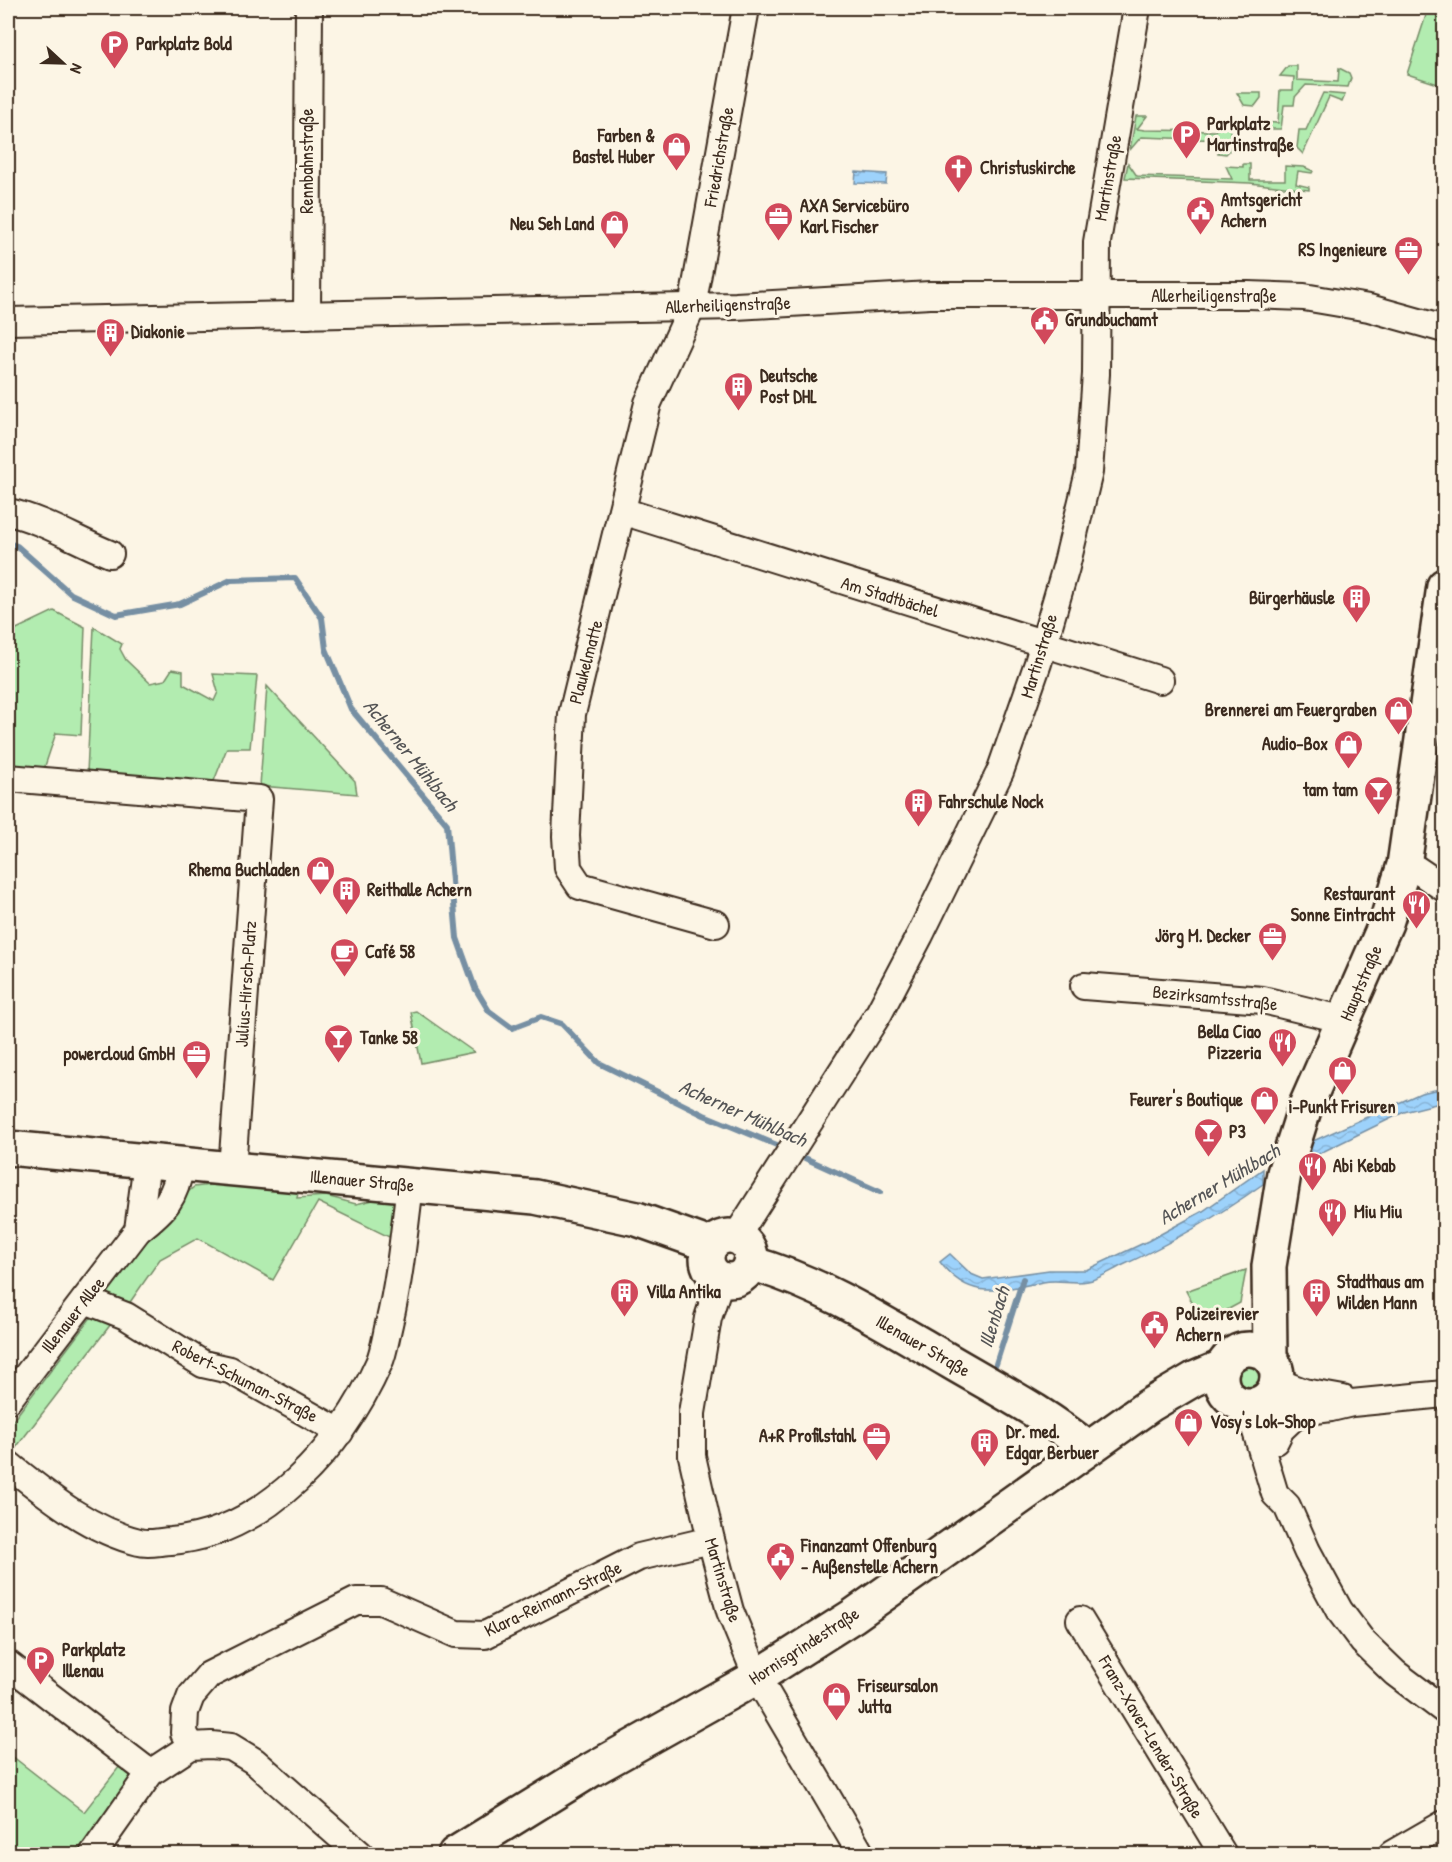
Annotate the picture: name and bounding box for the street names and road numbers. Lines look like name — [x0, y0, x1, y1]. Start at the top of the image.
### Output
street label: Friedrichstraße — [697, 105, 740, 210]
street label: Rennbahnstraße — [294, 108, 319, 214]
street label: Martinstraße — [1088, 133, 1127, 223]
street label: Allerheiligenstraße — [1151, 283, 1277, 308]
street label: Allerheiligenstraße — [665, 290, 791, 319]
street label: Am Stadtbächel — [838, 570, 942, 623]
street label: Martinstraße — [1014, 611, 1063, 701]
street label: Plaukelmatte — [562, 617, 609, 707]
street label: Julius-Hirsch-Platz — [229, 920, 262, 1048]
street label: Hauptstraße — [1333, 941, 1388, 1025]
street label: Bezirksamtsstraße — [1151, 979, 1279, 1016]
street label: Illenauer Straße — [309, 1163, 415, 1198]
street label: Illenauer Allee — [35, 1271, 110, 1358]
street label: Illenauer Straße — [872, 1309, 975, 1383]
street label: Robert-Schuman-Straße — [168, 1333, 322, 1428]
street label: Martinstraße — [699, 1535, 748, 1625]
street label: Klara-Reimann-Straße — [480, 1554, 626, 1643]
street label: Hornisgrindestraße — [744, 1601, 864, 1691]
street label: Franz-Xaver-Lender-Straße — [1092, 1650, 1210, 1823]

